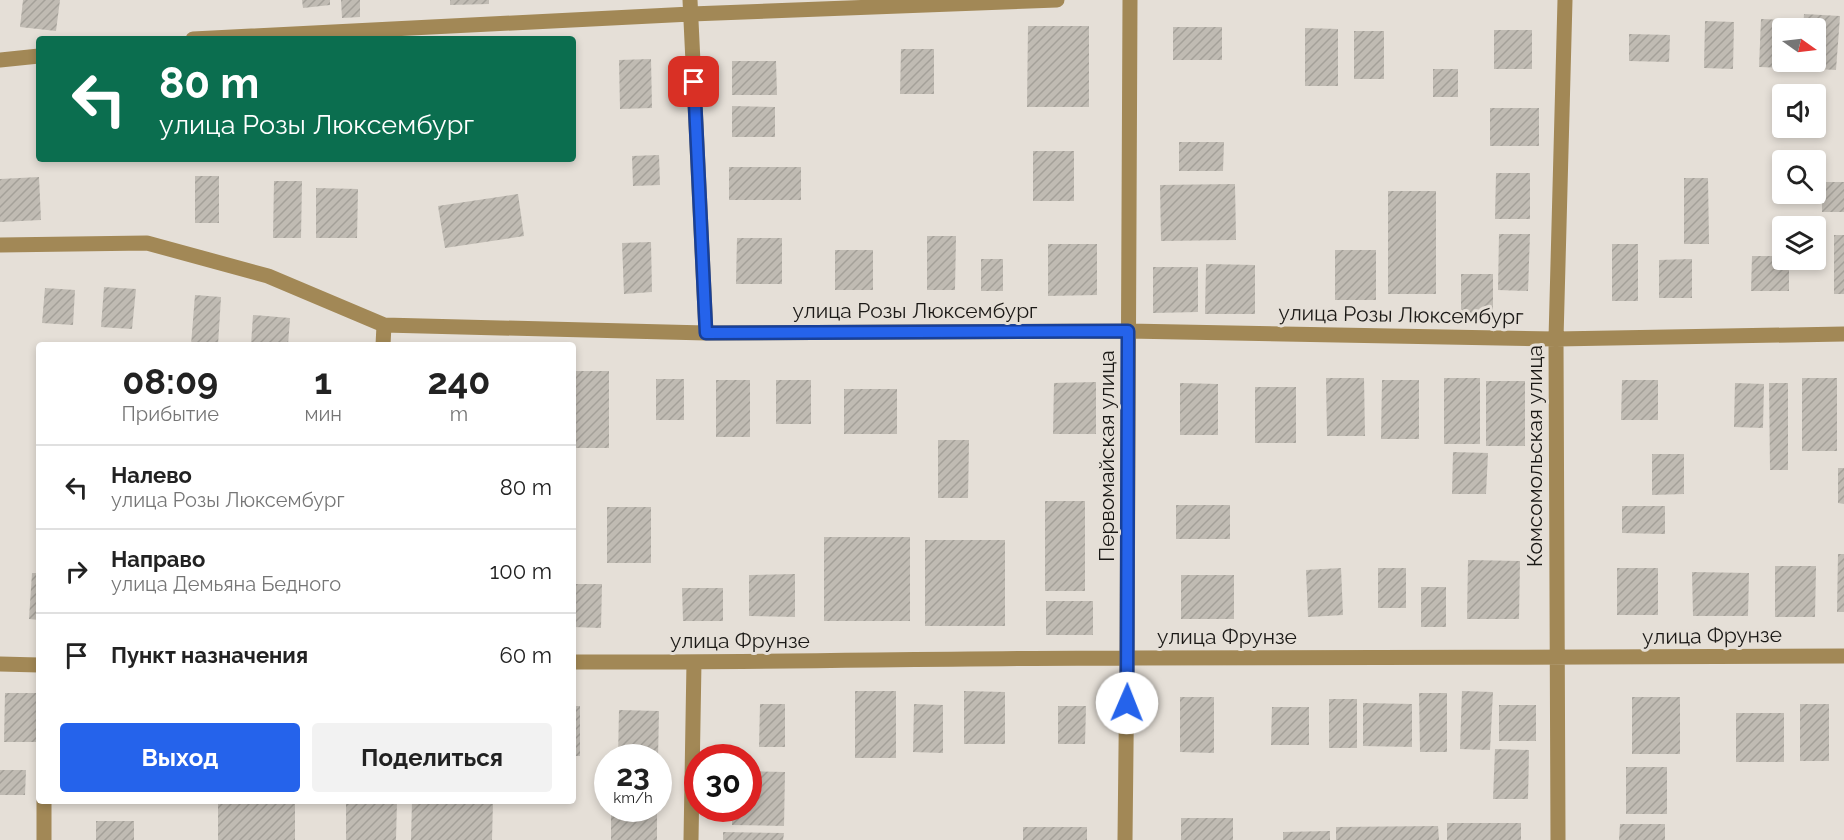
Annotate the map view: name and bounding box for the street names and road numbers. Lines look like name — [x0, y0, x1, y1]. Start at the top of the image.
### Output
street label: улица Розы Люксембург — [792, 298, 1038, 323]
street label: улица Розы Люксембург — [1278, 300, 1524, 329]
street label: Комсомольская улица — [1522, 345, 1547, 567]
street label: Первомайская улица — [1094, 350, 1119, 562]
street label: улица Фрунзе — [1642, 622, 1782, 649]
street label: улица Фрунзе — [1157, 624, 1297, 649]
street label: улица Фрунзе — [670, 628, 810, 653]

